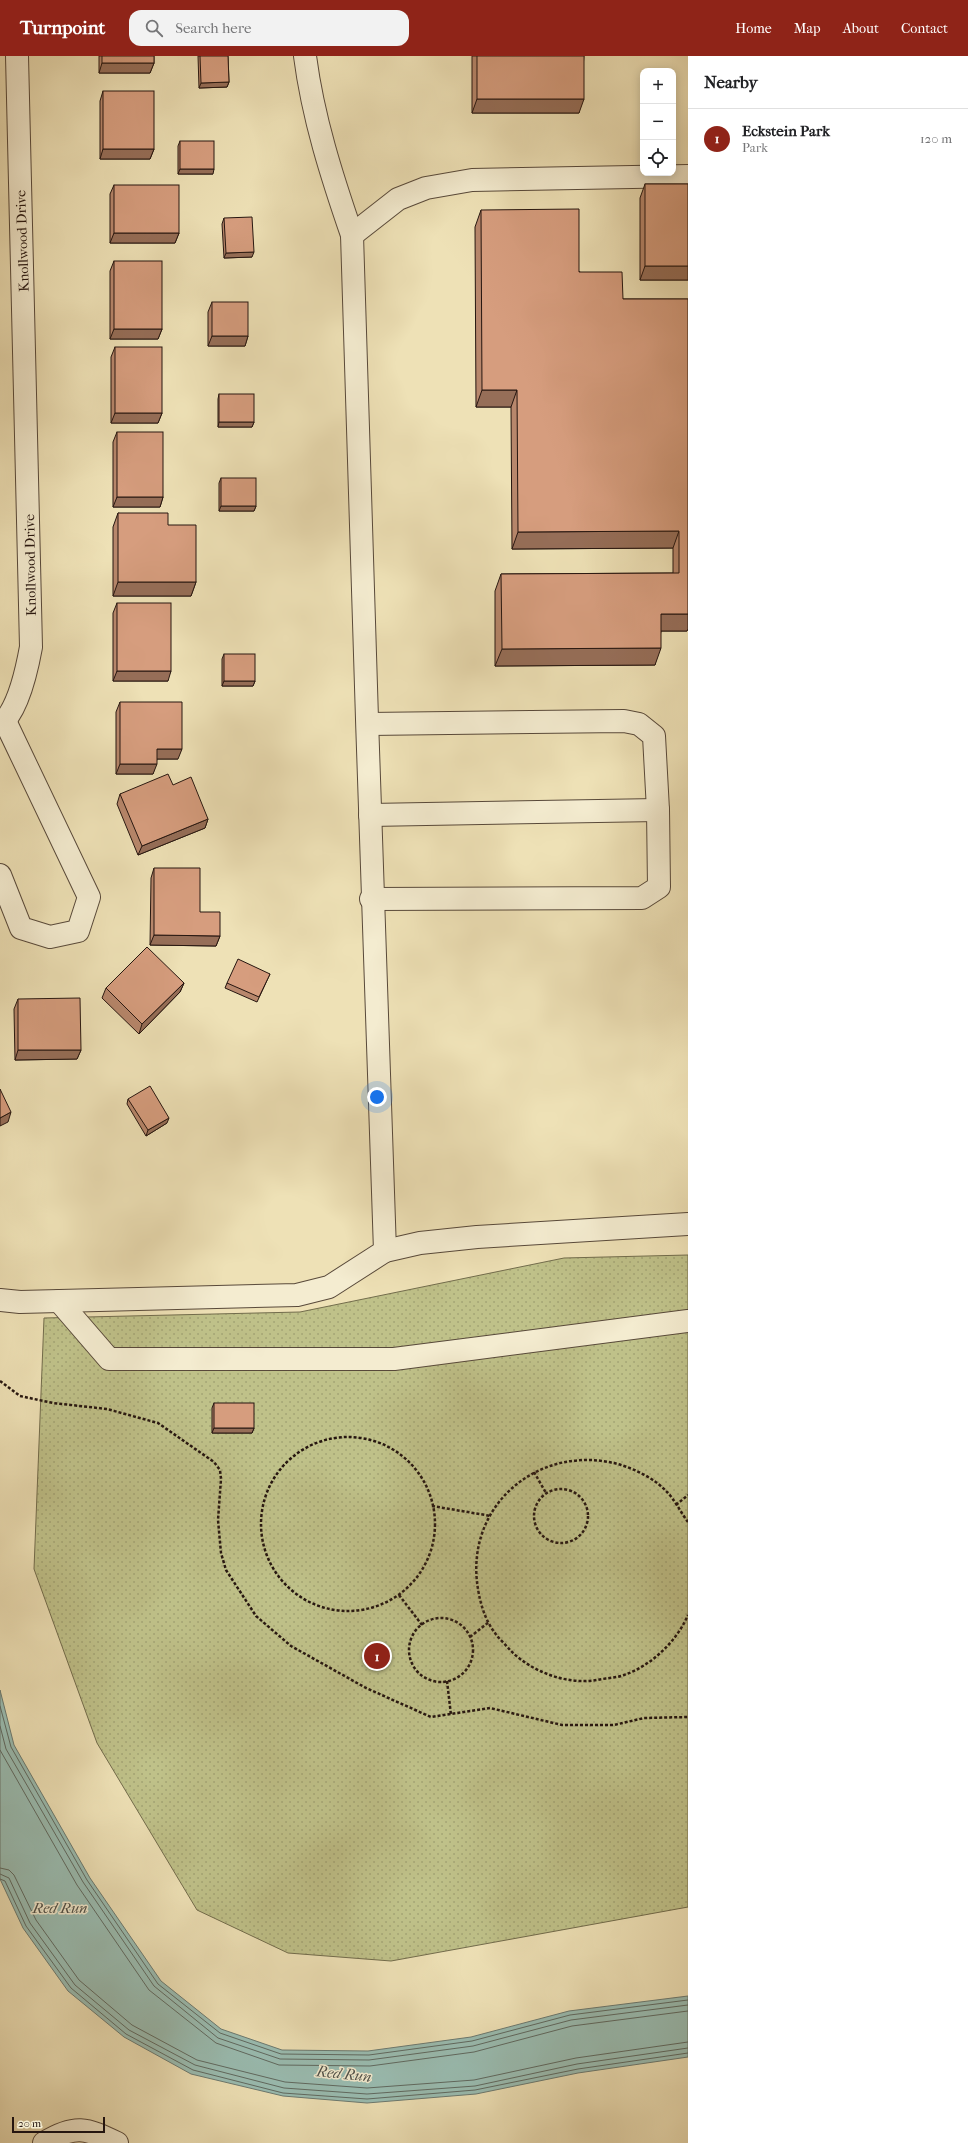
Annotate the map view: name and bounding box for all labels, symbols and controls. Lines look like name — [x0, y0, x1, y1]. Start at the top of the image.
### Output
search box — [129, 10, 409, 46]
text: Turnpoint — [20, 17, 105, 39]
icon: search — [143, 17, 165, 39]
text: Search here — [175, 19, 251, 37]
text: Home — [735, 20, 772, 37]
text: Map — [794, 20, 821, 37]
text: About — [843, 20, 879, 37]
text: Contact — [901, 20, 948, 37]
map controls — [640, 68, 676, 176]
button: + — [640, 68, 676, 104]
text: Nearby — [704, 72, 758, 92]
button: − — [640, 104, 676, 140]
text: Eckstein Park — [742, 122, 830, 140]
text: 1 — [715, 131, 719, 146]
text: 120 m — [920, 131, 952, 146]
button: locate — [640, 140, 676, 176]
text: Park — [742, 140, 768, 155]
street label: Knollwood Drive — [12, 190, 33, 292]
street label: Knollwood Drive — [21, 514, 40, 616]
your location — [367, 1087, 387, 1107]
pin: 1 — [364, 1641, 390, 1671]
water label: Red Run — [31, 1899, 88, 1917]
water label: Red Run — [315, 2062, 372, 2086]
scale bar — [12, 2115, 105, 2134]
text: 20 m — [18, 2117, 41, 2130]

